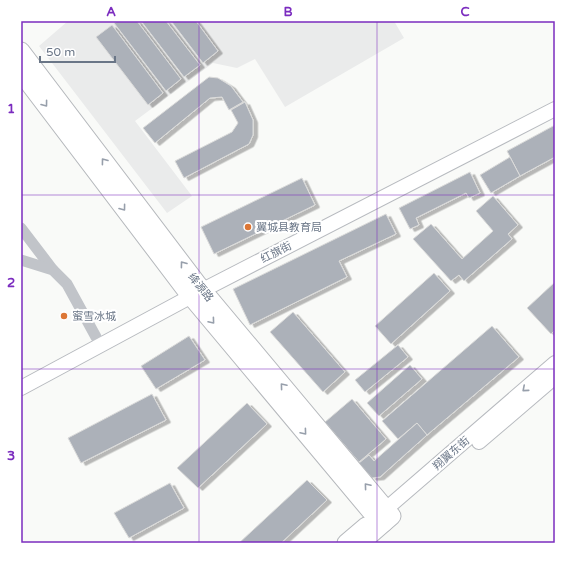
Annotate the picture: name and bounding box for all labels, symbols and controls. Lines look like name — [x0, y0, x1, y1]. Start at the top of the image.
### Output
text: A — [106, 4, 116, 20]
text: B — [283, 4, 293, 20]
text: C — [460, 4, 470, 20]
scale bar — [40, 38, 115, 64]
text: 50 m — [46, 45, 75, 59]
one-way arrow — [40, 100, 47, 107]
text: 1 — [7, 101, 15, 117]
one-way arrow — [102, 158, 109, 165]
one-way arrow — [118, 203, 125, 210]
place label: 翼城县教育局 — [256, 221, 322, 234]
marker: 翼城县教育局 — [243, 222, 253, 232]
street label: 红旗街 — [259, 239, 294, 266]
one-way arrow — [181, 262, 188, 269]
street label: 绛源路 — [185, 270, 216, 304]
text: 2 — [7, 275, 15, 291]
place label: 蜜雪冰城 — [72, 310, 116, 323]
marker: 蜜雪冰城 — [59, 311, 69, 321]
one-way arrow — [207, 317, 214, 324]
one-way arrow — [281, 384, 288, 391]
one-way arrow — [523, 384, 530, 391]
one-way arrow — [299, 427, 306, 434]
street label: 翔翼东街 — [430, 434, 472, 473]
text: 3 — [7, 448, 15, 464]
one-way arrow — [364, 483, 371, 491]

